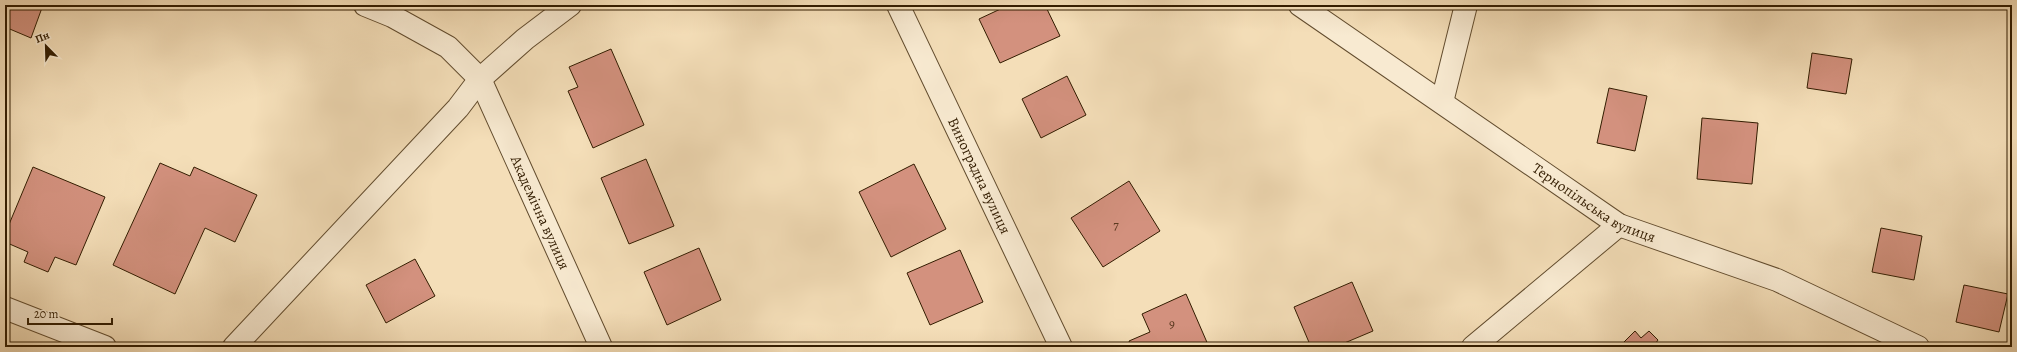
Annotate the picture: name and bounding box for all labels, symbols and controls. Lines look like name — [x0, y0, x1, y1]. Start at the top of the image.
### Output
north arrow — [26, 26, 66, 66]
text: Пн — [33, 27, 52, 47]
street label: Виноградна вулиця — [943, 114, 1016, 237]
street label: Академічна вулиця — [505, 152, 575, 273]
street label: Тернопільська вулиця — [1528, 158, 1658, 247]
house number: 7 — [1113, 216, 1119, 233]
scale bar — [28, 300, 112, 326]
text: 20 m — [34, 306, 58, 322]
house number: 9 — [1169, 315, 1175, 332]

